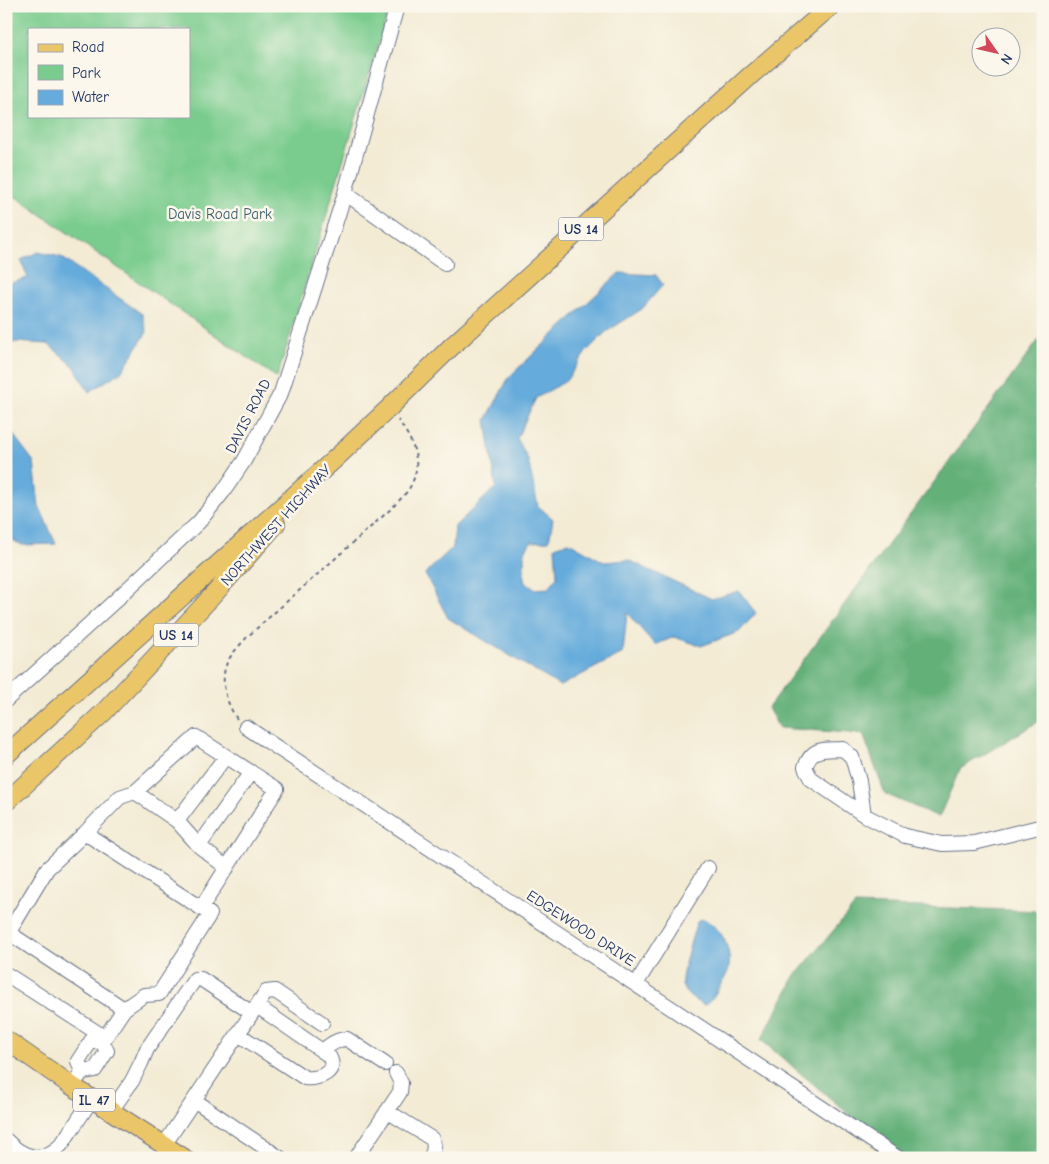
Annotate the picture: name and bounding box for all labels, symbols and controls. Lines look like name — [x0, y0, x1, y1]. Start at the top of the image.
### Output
legend — [28, 28, 190, 118]
north arrow — [972, 28, 1022, 78]
text: Road — [72, 38, 104, 56]
text: N — [997, 50, 1016, 68]
text: Park — [72, 64, 101, 82]
text: Water — [72, 88, 109, 106]
park label: Davis Road Park — [168, 205, 273, 223]
road number: US 14 — [558, 218, 604, 240]
street label: DAVIS ROAD — [221, 376, 275, 456]
street label: NORTHWEST HIGHWAY — [217, 461, 335, 589]
road number: US 14 — [154, 624, 198, 646]
street label: EDGEWOOD DRIVE — [523, 886, 639, 970]
road number: IL 47 — [73, 1088, 115, 1112]

